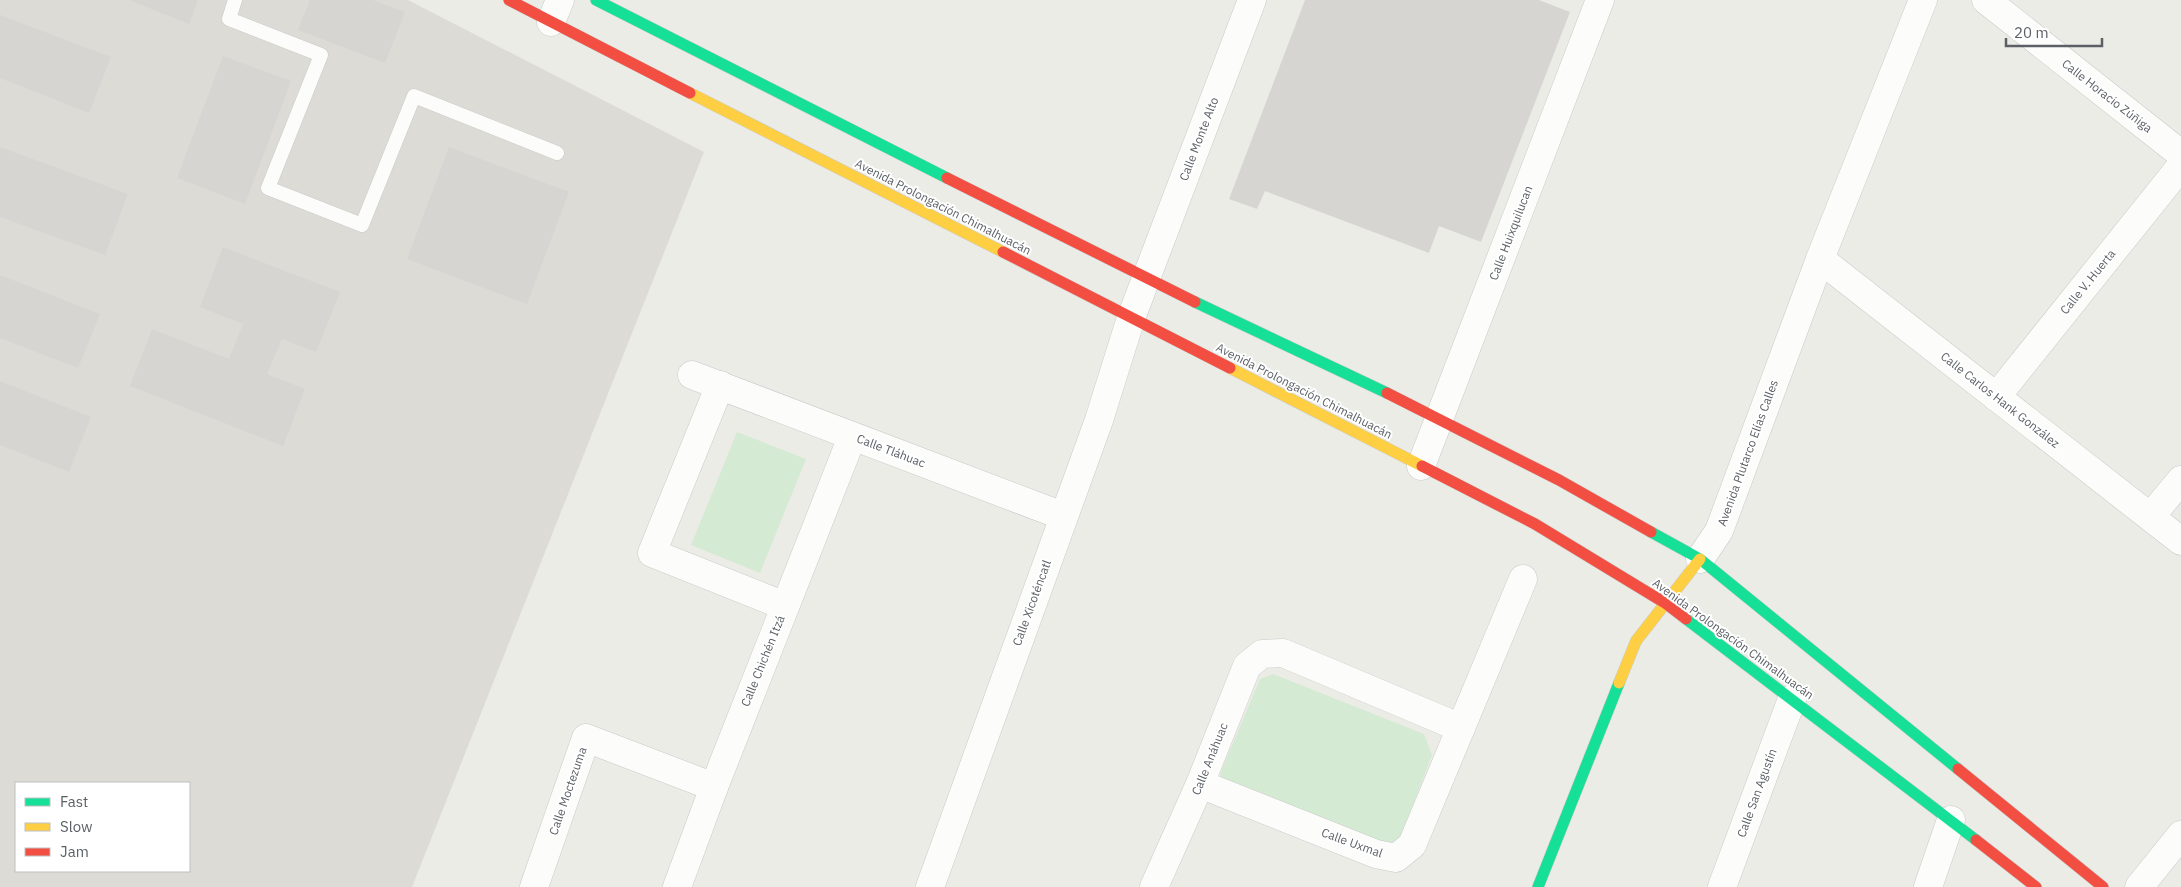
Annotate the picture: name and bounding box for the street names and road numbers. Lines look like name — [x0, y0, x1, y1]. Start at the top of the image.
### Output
street label: Calle Horacio Zúñiga — [2059, 56, 2156, 136]
street label: Calle Monte Alto — [1176, 95, 1221, 183]
street label: Avenida Prolongación Chimalhuacán — [853, 155, 1034, 258]
street label: Calle Huixquilucan — [1486, 183, 1535, 282]
street label: Calle V. Huerta — [2057, 246, 2119, 317]
street label: Avenida Prolongación Chimalhuacán — [1214, 339, 1395, 442]
street label: Calle Carlos Hank González — [1938, 349, 2063, 451]
street label: Avenida Plutarco Elías Calles — [1714, 377, 1781, 528]
street label: Calle Tláhuac — [855, 431, 928, 471]
street label: Calle Xicoténcatl — [1009, 558, 1054, 648]
street label: Avenida Prolongación Chimalhuacán — [1650, 575, 1817, 702]
street label: Calle Chichén Itzá — [737, 612, 788, 709]
street label: Calle Anáhuac — [1188, 720, 1231, 797]
street label: Calle Moctezuma — [545, 744, 590, 837]
street label: Calle San Agustín — [1734, 746, 1780, 839]
street label: Calle Uxmal — [1319, 825, 1385, 861]

